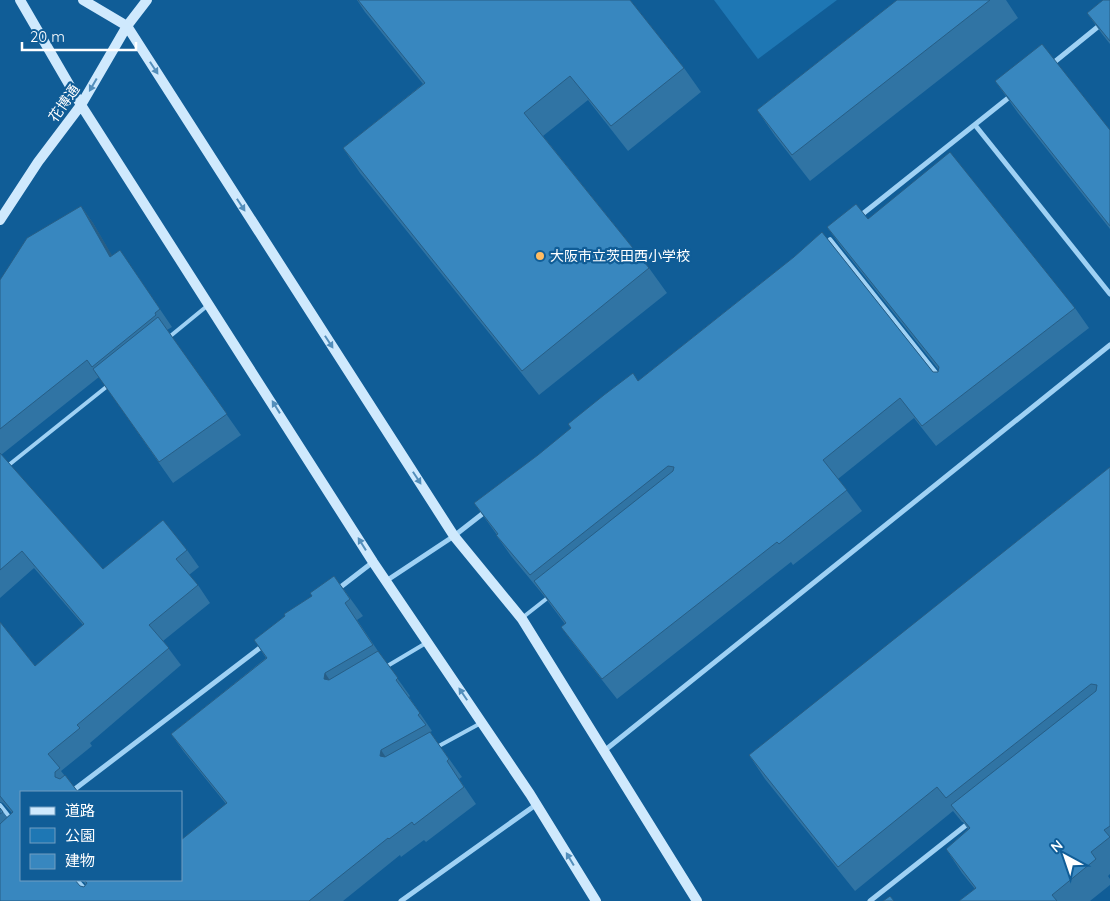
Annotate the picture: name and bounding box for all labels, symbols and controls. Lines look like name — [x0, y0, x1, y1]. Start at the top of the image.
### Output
scale bar — [22, 20, 136, 52]
text: 20 m — [30, 27, 65, 46]
one-way arrow — [149, 61, 159, 74]
one-way arrow — [88, 79, 97, 92]
street label: 花博通 — [45, 81, 83, 125]
one-way arrow — [236, 198, 246, 212]
place label: 大阪市立茨田西小学校 — [550, 247, 690, 265]
marker: 大阪市立茨田西小学校 — [534, 250, 546, 262]
one-way arrow — [324, 335, 334, 348]
one-way arrow — [271, 400, 280, 414]
one-way arrow — [413, 472, 422, 485]
one-way arrow — [358, 538, 367, 551]
one-way arrow — [458, 687, 468, 701]
legend — [20, 791, 182, 881]
text: 道路 — [65, 801, 95, 820]
text: 公園 — [65, 826, 95, 845]
north arrow — [1040, 831, 1090, 881]
text: N — [1047, 836, 1066, 856]
text: 建物 — [65, 851, 95, 870]
one-way arrow — [566, 853, 575, 866]

